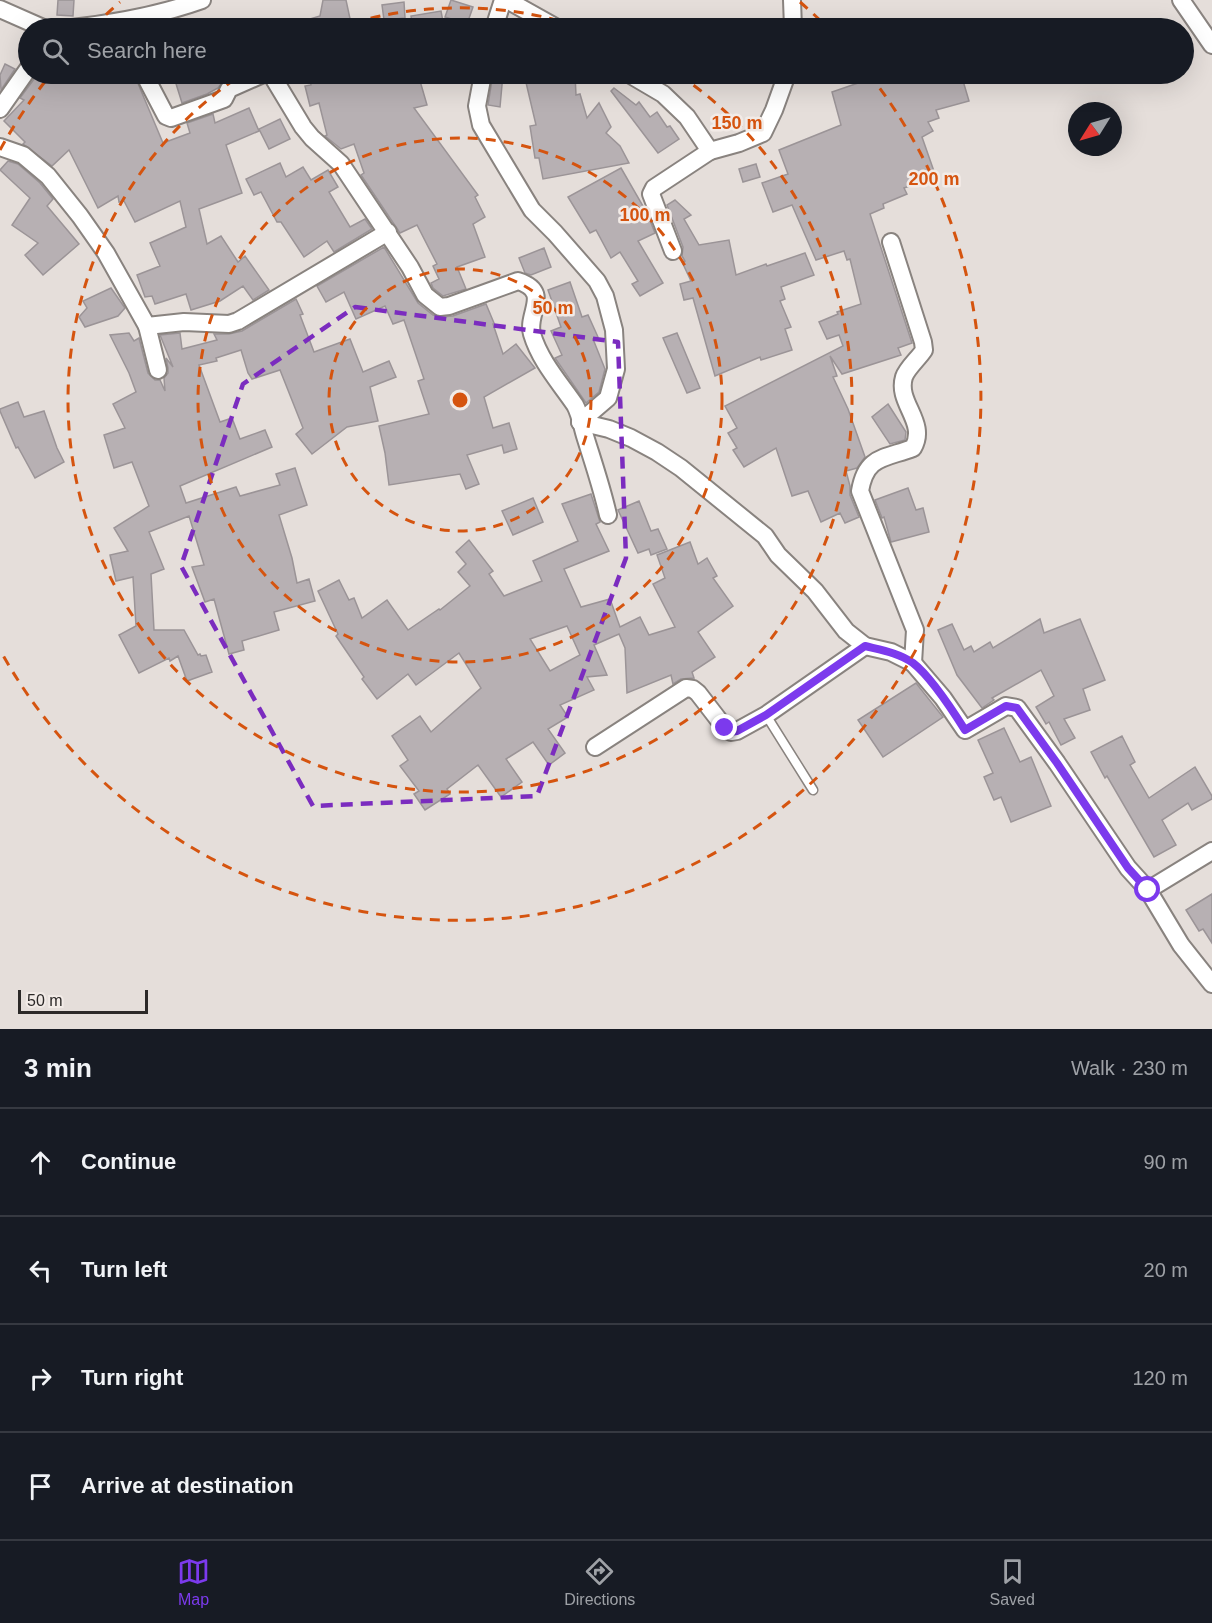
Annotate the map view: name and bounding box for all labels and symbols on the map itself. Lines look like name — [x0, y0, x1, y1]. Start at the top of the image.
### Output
north arrow — [1068, 102, 1122, 156]
text: 150 m — [711, 113, 763, 133]
text: 200 m — [908, 169, 960, 189]
text: 100 m — [619, 205, 671, 225]
text: 50 m — [532, 298, 574, 318]
centre of rings — [450, 390, 470, 410]
route end — [711, 714, 737, 740]
route start — [1134, 876, 1160, 902]
scale bar — [18, 987, 148, 1014]

